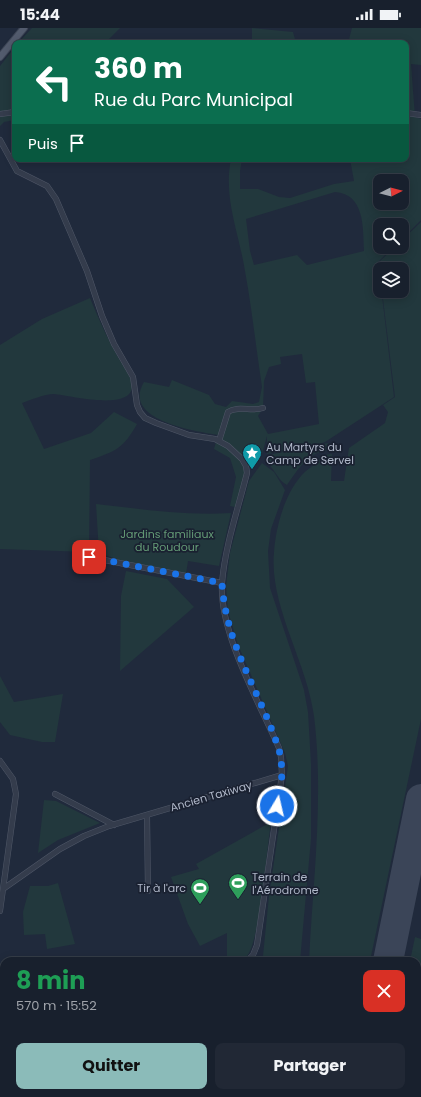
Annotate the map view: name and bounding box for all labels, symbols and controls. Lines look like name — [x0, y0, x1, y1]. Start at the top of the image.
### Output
text: 15:44 — [20, 4, 60, 25]
text: 360 m — [94, 49, 183, 88]
icon: left — [28, 56, 80, 108]
text: Rue du Parc Municipal — [94, 87, 293, 112]
icon: arrive — [66, 132, 88, 154]
text: Puis — [28, 133, 58, 154]
north arrow — [373, 174, 409, 210]
map controls — [373, 174, 409, 298]
button: search — [373, 218, 409, 254]
button: layers — [373, 262, 409, 298]
place label: Au Martyrs du Camp de Servel — [266, 439, 354, 468]
place icon: Au Martyrs du Camp de Servel — [241, 442, 263, 470]
park label: Jardins familiaux du Roudour — [120, 526, 214, 555]
pin — [72, 540, 106, 574]
icon: arrive — [78, 546, 100, 568]
street label: Ancien Taxiway — [168, 776, 255, 815]
position arrow — [256, 785, 298, 827]
place label: Terrain de l'Aérodrome — [252, 869, 319, 898]
sports icon: Terrain de l'Aérodrome — [227, 872, 249, 900]
sports icon: Tir à l'arc — [189, 877, 211, 905]
place label: Tir à l'arc — [137, 880, 186, 896]
text: 8 min — [16, 964, 85, 997]
button: close — [363, 970, 405, 1012]
text: 570 m · 15:52 — [16, 996, 97, 1015]
button: Quitter — [16, 1043, 207, 1089]
button: Partager — [215, 1043, 405, 1089]

